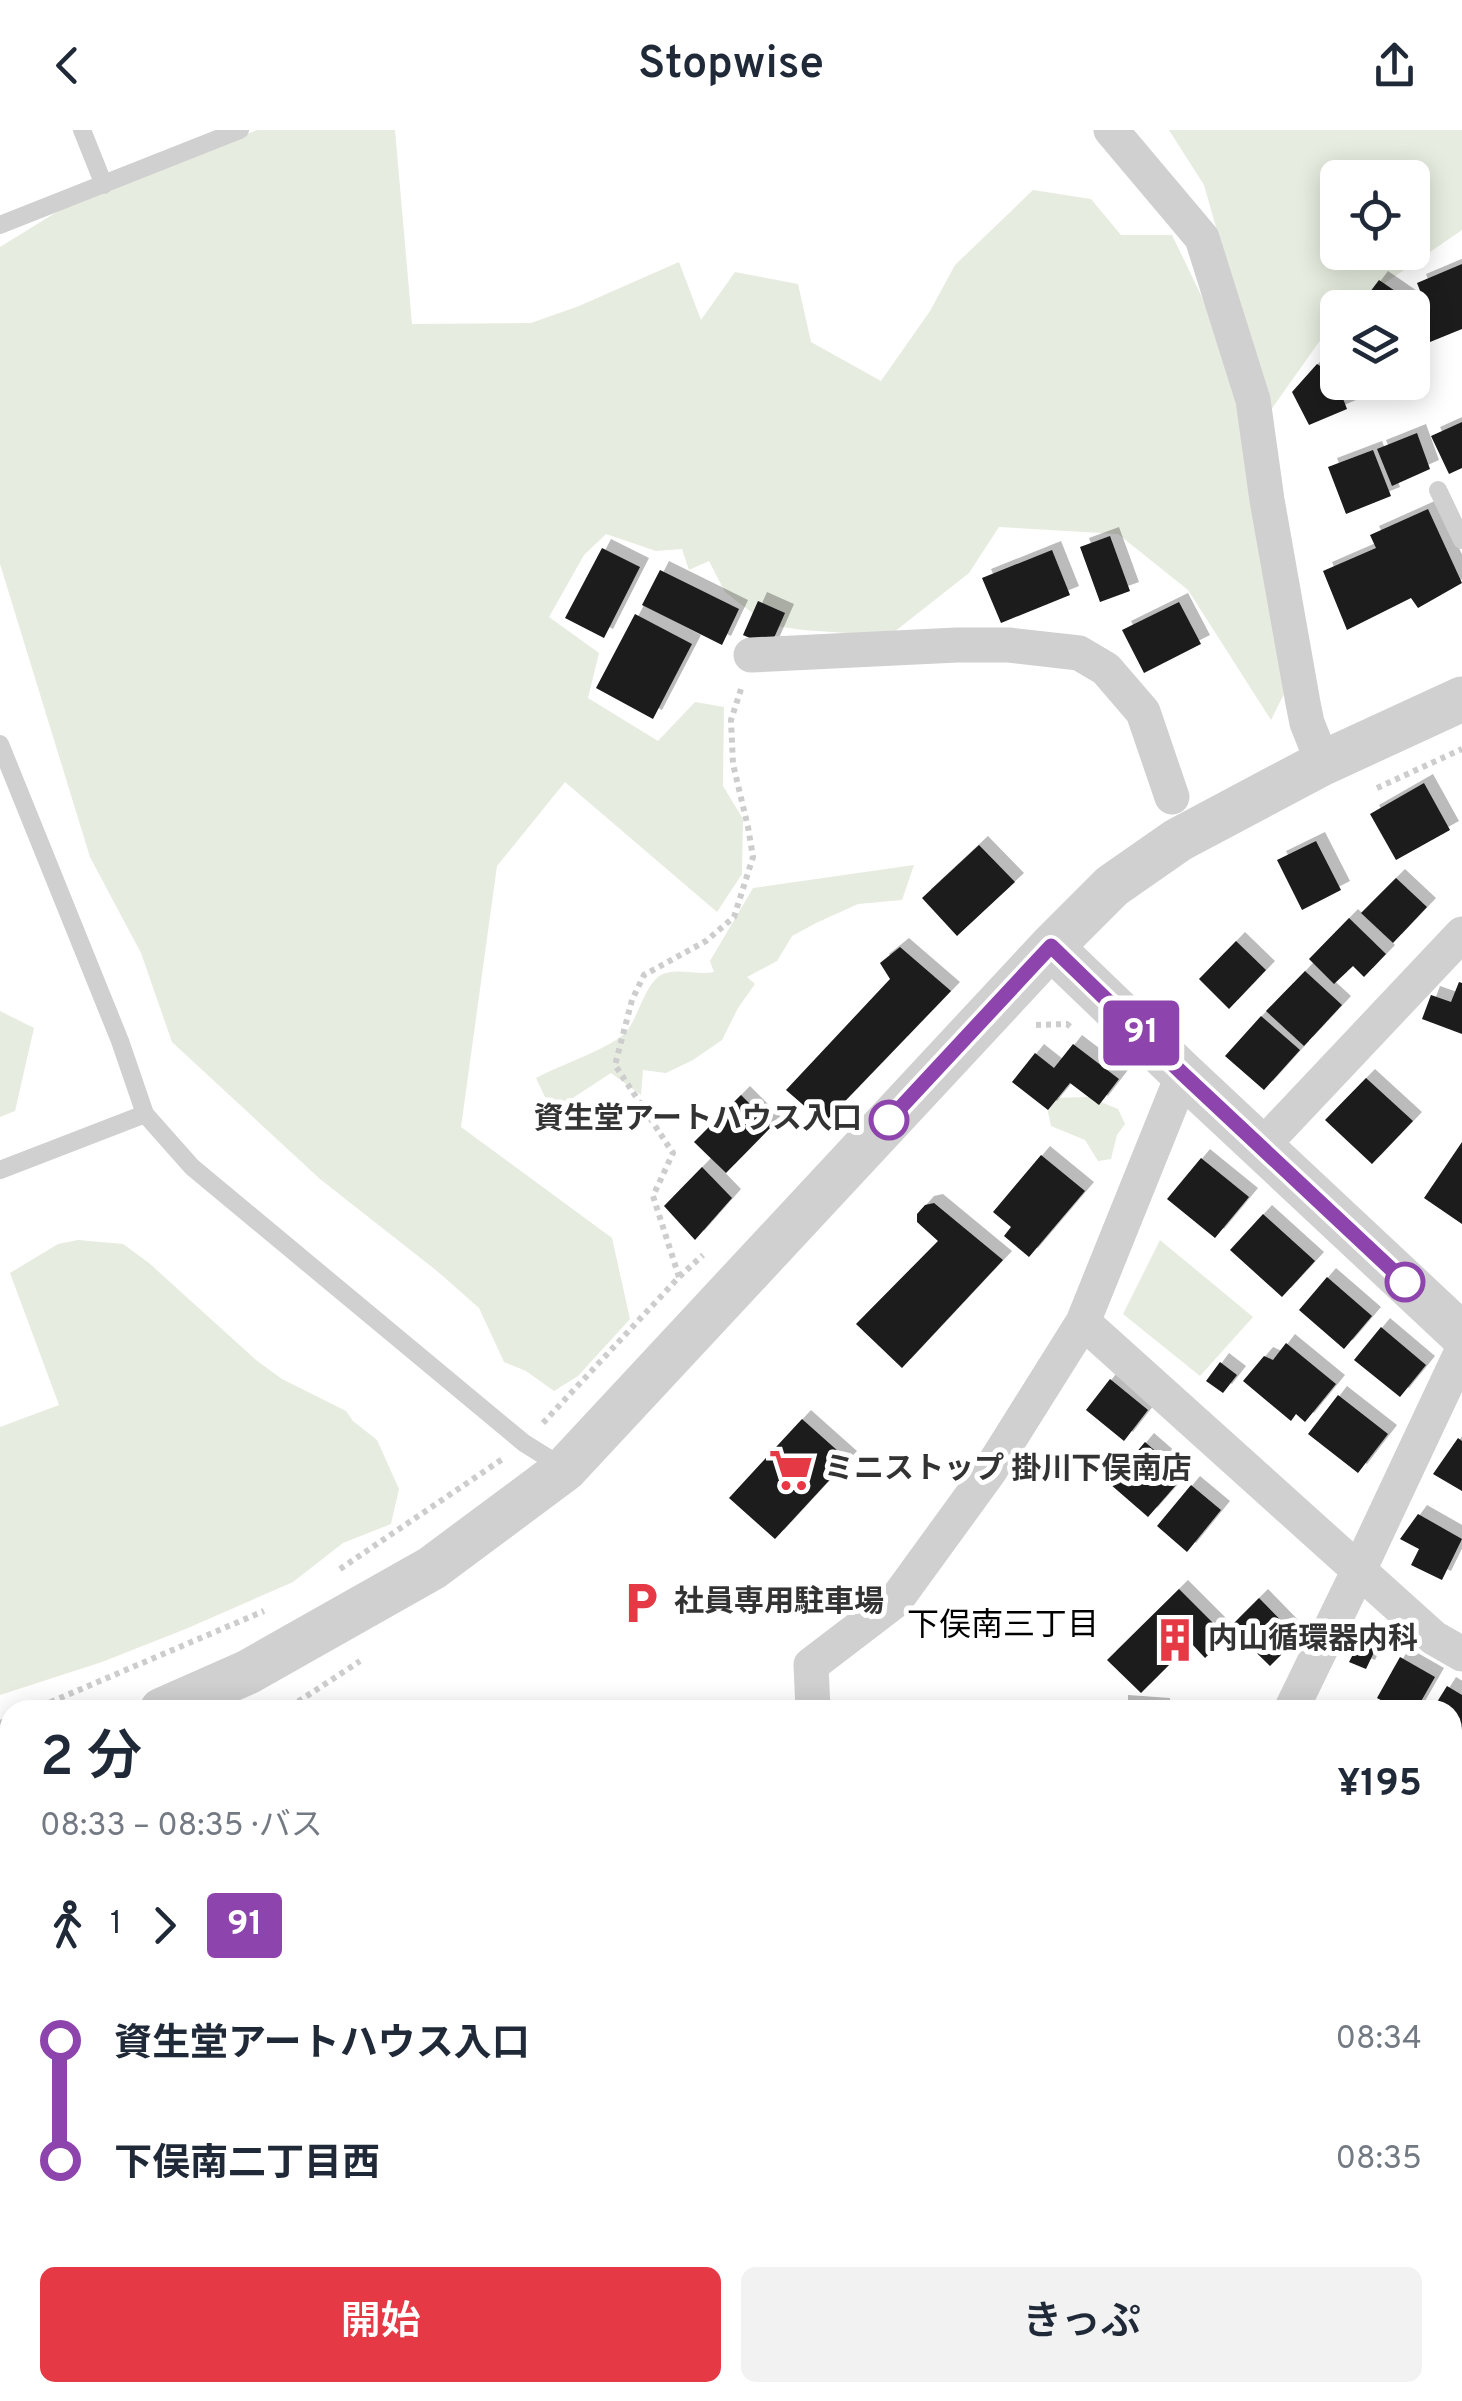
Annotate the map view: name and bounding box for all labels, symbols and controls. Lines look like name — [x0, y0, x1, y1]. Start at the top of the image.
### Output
text: Stopwise — [638, 37, 824, 94]
icon: back — [40, 38, 95, 93]
icon: share — [1367, 38, 1422, 93]
map controls — [1320, 160, 1430, 400]
button: locate — [1320, 160, 1430, 270]
button: layers — [1320, 290, 1430, 400]
line badge: 91 — [1096, 1000, 1186, 1066]
text: 91 — [1123, 1011, 1159, 1055]
marker: 資生堂アートハウス入口 — [870, 1101, 908, 1139]
place label: 資生堂アートハウス入口 — [534, 1102, 862, 1139]
unlabelled marker — [1386, 1263, 1424, 1301]
supermarket icon: ミニストップ 掛川下俣南店 — [767, 1446, 815, 1494]
place label: ミニストップ 掛川下俣南店 — [824, 1452, 1192, 1489]
parking icon: 社員専用駐車場 — [617, 1579, 665, 1627]
place label: 社員専用駐車場 — [674, 1585, 884, 1622]
district label: 下俣南三丁目 — [907, 1607, 1099, 1647]
building icon: 内山循環器内科 — [1151, 1616, 1199, 1664]
place label: 内山循環器内科 — [1208, 1622, 1418, 1659]
text: 2 分 — [40, 1725, 142, 1795]
text: ¥195 — [1337, 1761, 1422, 1810]
text: 08:33 – 08:35 · バス — [40, 1807, 323, 1847]
icon: walk — [40, 1898, 95, 1953]
icon: forward — [137, 1898, 192, 1953]
text: 91 — [227, 1903, 262, 1947]
text: 1 — [110, 1905, 122, 1945]
text: 08:34 — [1336, 2020, 1422, 2060]
text: 資生堂アートハウス入口 — [114, 2021, 530, 2070]
text: 08:35 — [1336, 2140, 1422, 2180]
text: 下俣南二丁目西 — [114, 2141, 380, 2190]
button: 開始 — [40, 2267, 721, 2382]
button: きっぷ — [741, 2267, 1422, 2382]

